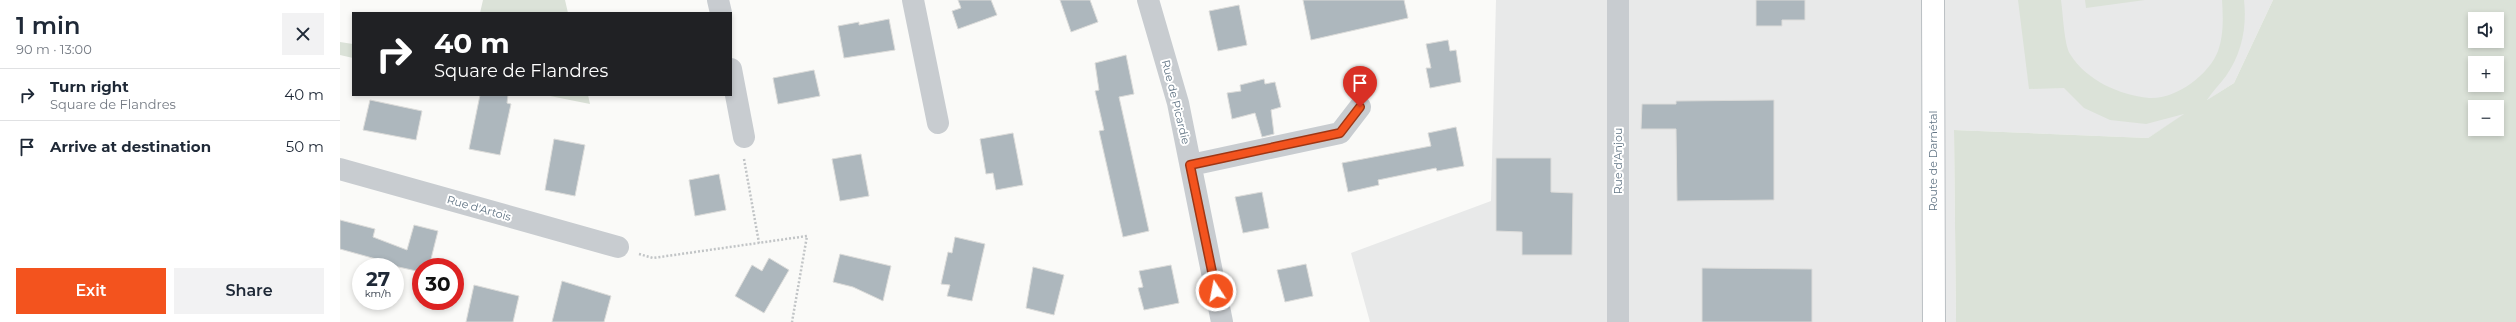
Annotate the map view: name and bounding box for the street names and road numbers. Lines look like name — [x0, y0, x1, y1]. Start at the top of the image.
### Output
street label: Rue de Picardie — [1159, 58, 1193, 146]
street label: Route de Darnétal — [1926, 111, 1940, 211]
street label: Rue d'Anjou — [1611, 128, 1625, 194]
street label: Rue d'Artois — [445, 192, 513, 224]

